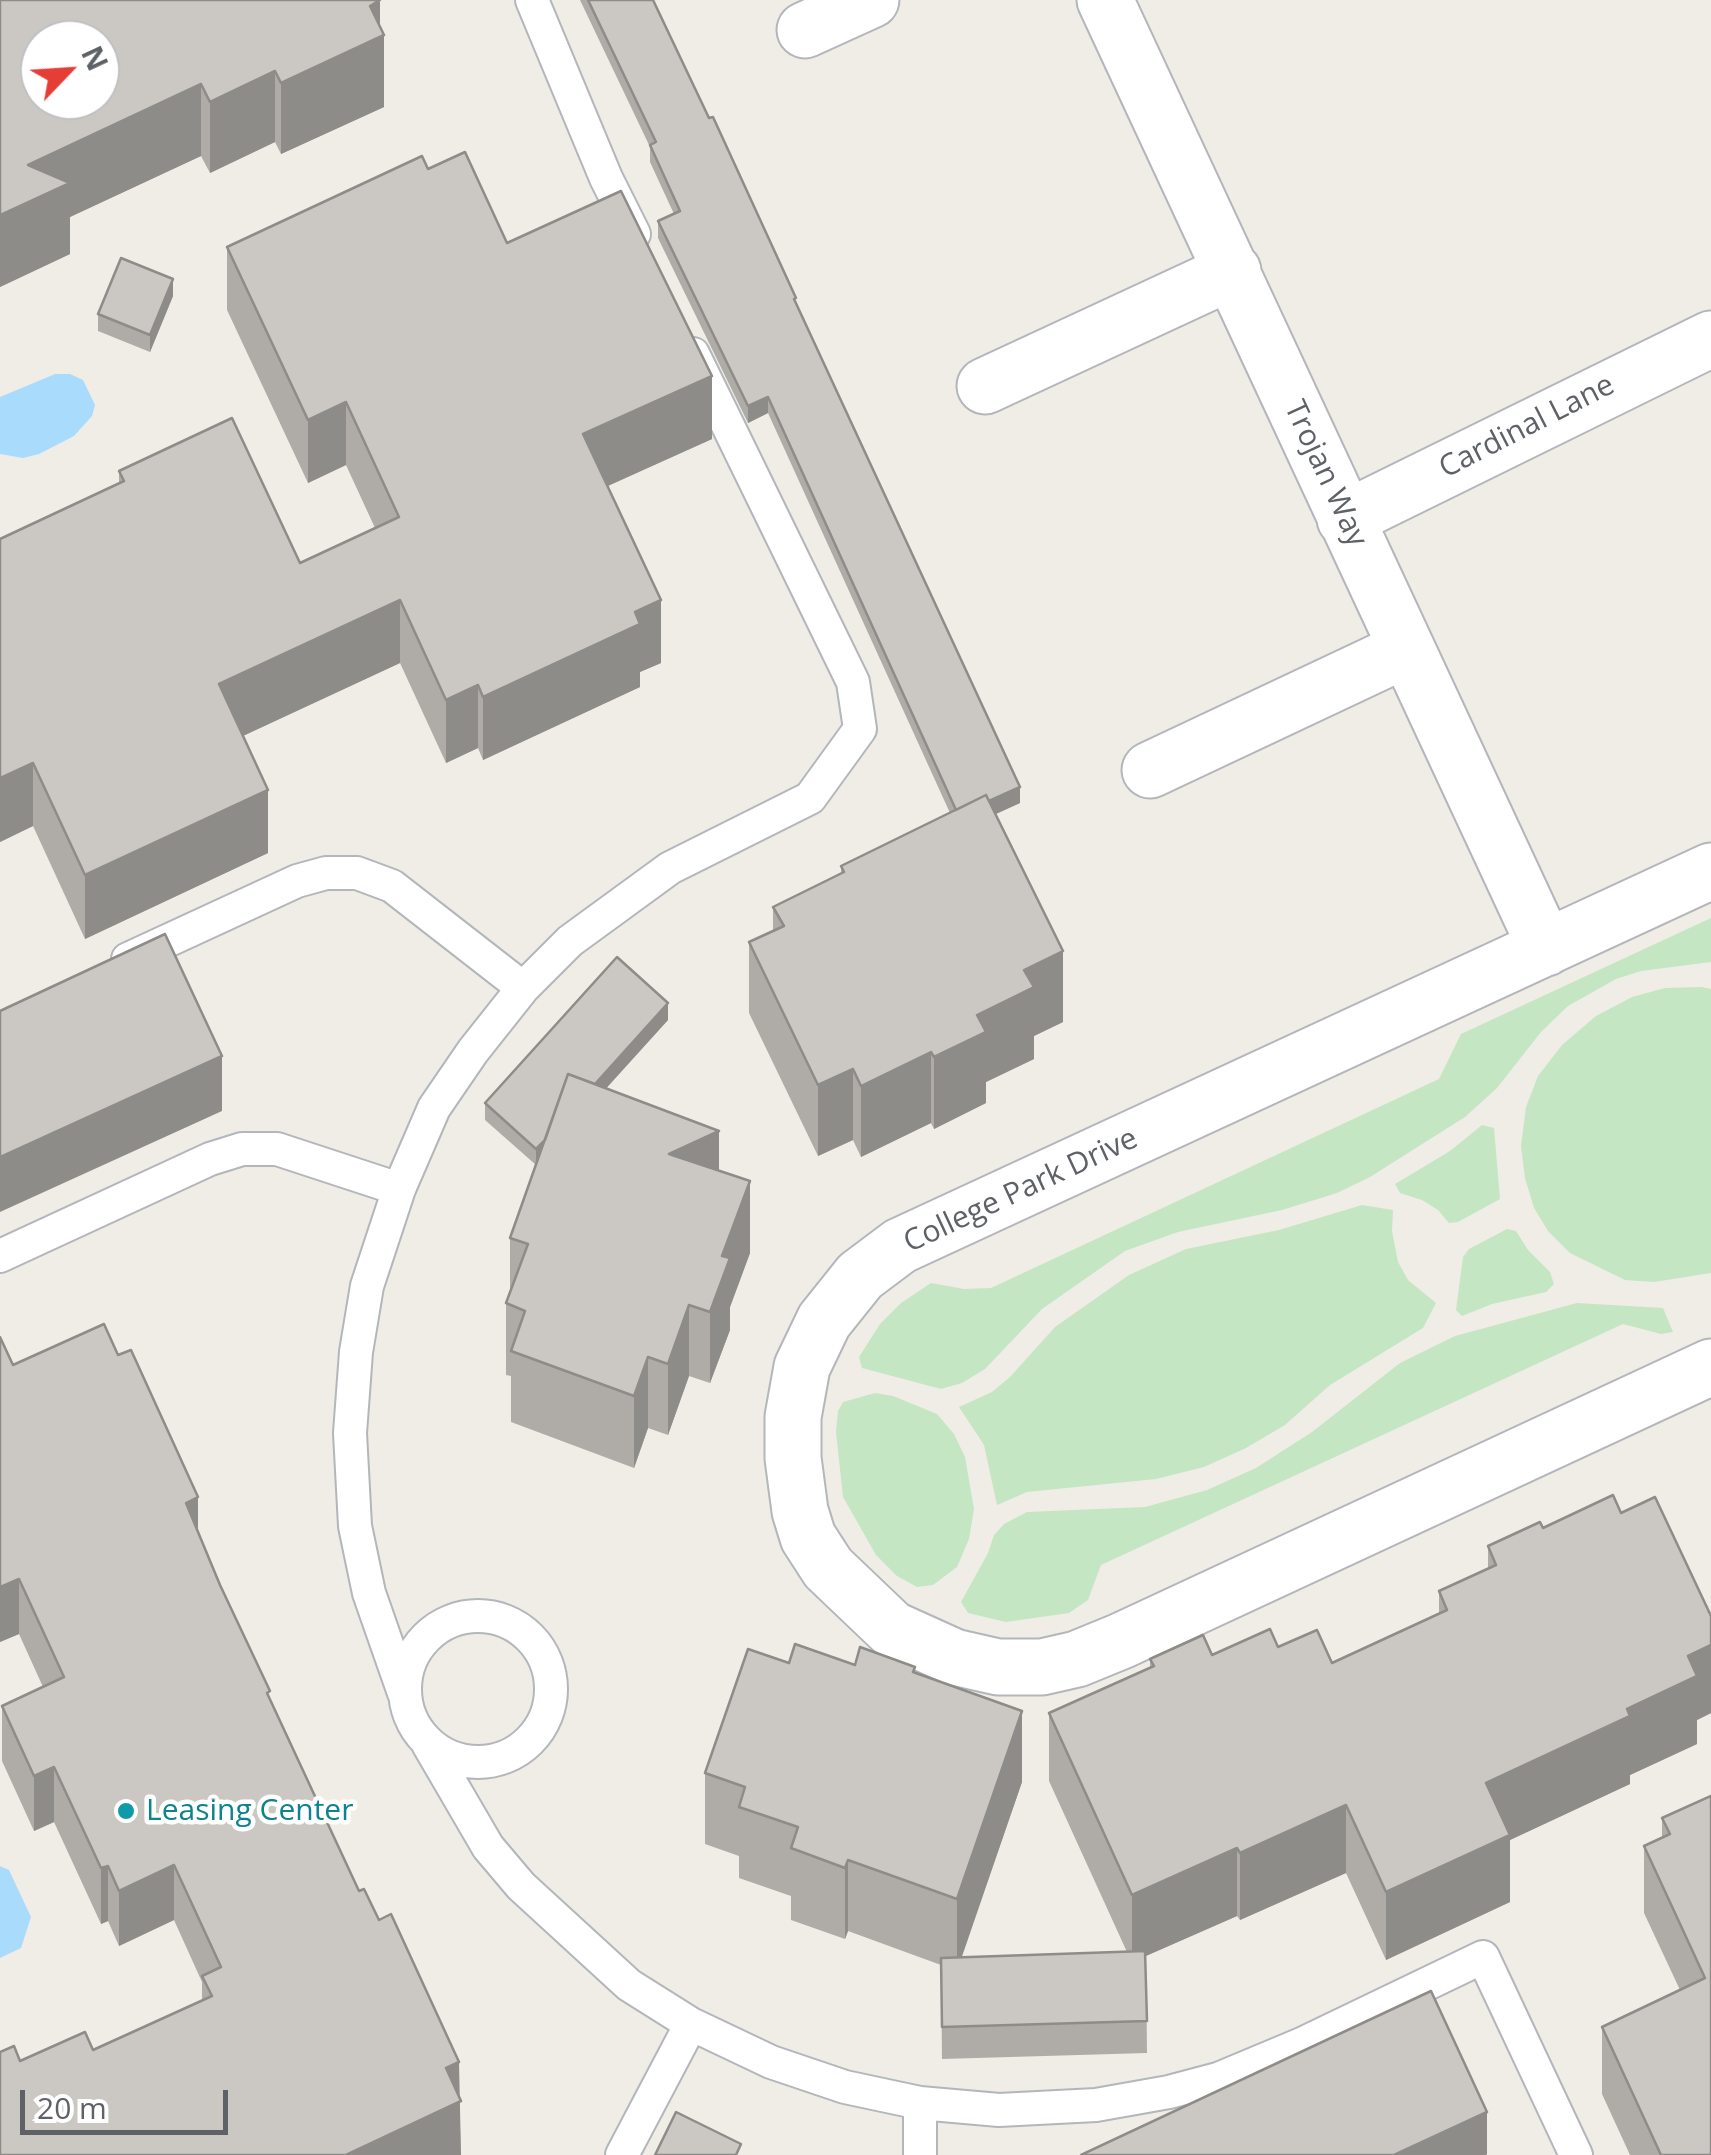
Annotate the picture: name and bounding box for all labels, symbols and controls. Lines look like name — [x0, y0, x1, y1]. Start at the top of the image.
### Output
north arrow — [20, 20, 120, 120]
text: N — [73, 40, 117, 77]
street label: Cardinal Lane — [1433, 367, 1621, 487]
street label: Trojan Way — [1276, 395, 1374, 553]
street label: College Park Drive — [898, 1121, 1144, 1261]
place label: Leasing Center — [146, 1793, 353, 1829]
marker: Leasing Center — [115, 1800, 137, 1822]
scale bar — [25, 2070, 232, 2132]
text: 20 m — [37, 2087, 107, 2128]

